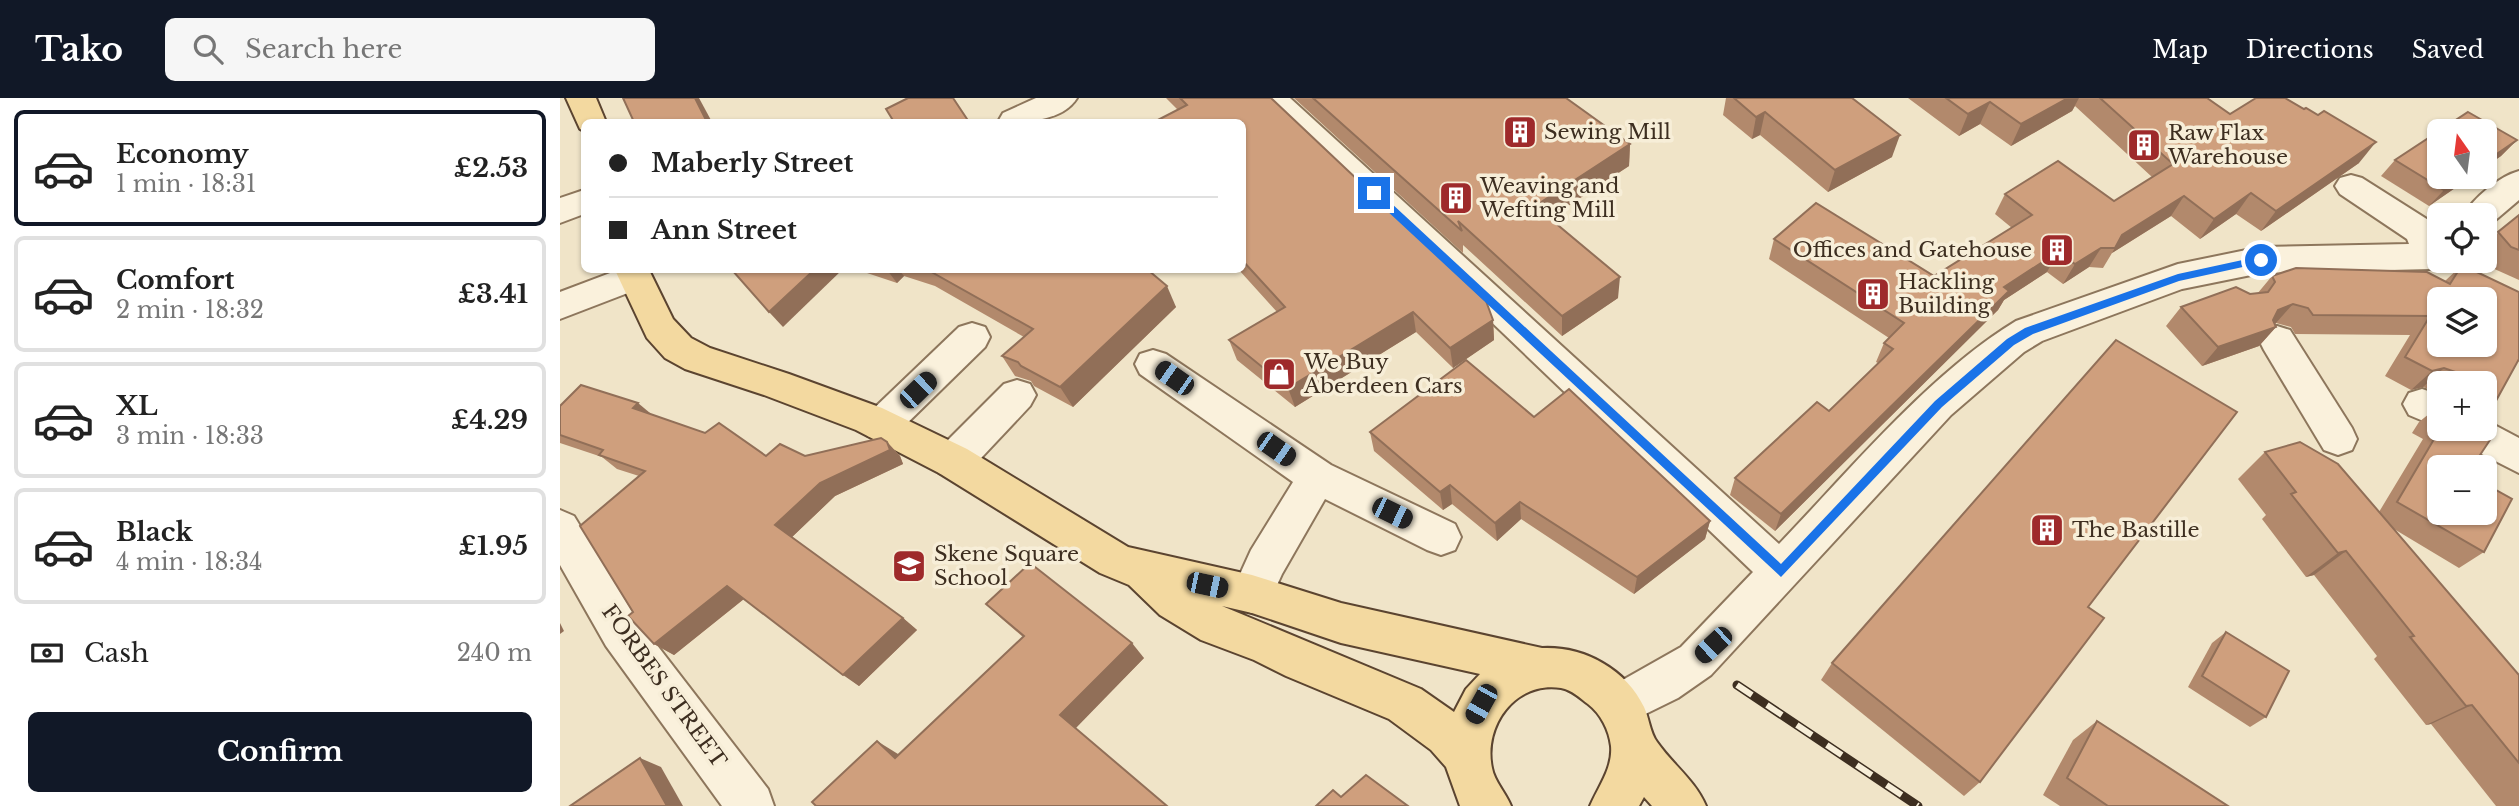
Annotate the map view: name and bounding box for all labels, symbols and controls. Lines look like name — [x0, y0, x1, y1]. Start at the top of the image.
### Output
search box — [165, 18, 655, 81]
text: Tako — [35, 29, 123, 70]
icon: search — [189, 30, 227, 68]
text: Search here — [245, 33, 402, 65]
text: Map — [2152, 35, 2208, 64]
text: Directions — [2246, 35, 2374, 64]
text: Saved — [2412, 35, 2484, 64]
building icon: Sewing Mill — [1501, 113, 1539, 151]
place label: Sewing Mill — [1544, 119, 1671, 145]
north arrow — [2427, 119, 2497, 189]
map controls — [2427, 119, 2497, 525]
place label: Raw Flax Warehouse — [2167, 120, 2288, 170]
building icon: Raw Flax Warehouse — [2125, 126, 2163, 164]
icon: car — [32, 137, 95, 200]
text: Economy — [116, 138, 249, 170]
text: Maberly Street — [651, 147, 853, 179]
text: £2.53 — [454, 152, 528, 184]
text: 1 min · 18:31 — [116, 170, 256, 198]
place label: Weaving and Wefting Mill — [1479, 173, 1619, 223]
route end — [1358, 177, 1390, 209]
building icon: Weaving and Wefting Mill — [1437, 179, 1475, 217]
button: locate — [2427, 203, 2497, 273]
text: Ann Street — [651, 214, 797, 246]
building icon: Offices and Gatehouse — [2038, 231, 2076, 269]
place label: Offices and Gatehouse — [1793, 237, 2032, 263]
route start — [2245, 244, 2277, 276]
icon: car — [32, 263, 95, 326]
text: Comfort — [116, 264, 234, 296]
place label: Hackling Building — [1898, 269, 1995, 319]
building icon: Hackling Building — [1854, 275, 1892, 313]
text: £3.41 — [458, 278, 528, 310]
button: layers — [2427, 287, 2497, 357]
text: 2 min · 18:32 — [116, 296, 264, 324]
place label: We Buy Aberdeen Cars — [1303, 349, 1463, 399]
shop icon: We Buy Aberdeen Cars — [1260, 355, 1298, 393]
car — [1151, 357, 1198, 399]
car — [896, 368, 941, 412]
button: + — [2427, 371, 2497, 441]
icon: car — [32, 389, 95, 452]
text: XL — [116, 390, 158, 422]
text: £4.29 — [451, 404, 528, 436]
text: 3 min · 18:33 — [116, 422, 264, 450]
car — [1253, 428, 1300, 470]
button: − — [2427, 455, 2497, 525]
car — [1369, 494, 1416, 532]
building icon: The Bastille — [2028, 511, 2066, 549]
icon: car — [32, 515, 95, 578]
text: Black — [116, 516, 193, 548]
place label: The Bastille — [2072, 517, 2199, 543]
text: £1.95 — [459, 530, 528, 562]
place label: Skene Square School — [934, 541, 1079, 591]
school or university icon: Skene Square School — [890, 547, 928, 585]
text: 4 min · 18:34 — [116, 548, 263, 576]
car — [1185, 570, 1230, 600]
street label: FORBES STREET — [596, 599, 732, 773]
car — [1691, 623, 1736, 667]
icon: cash — [28, 634, 66, 672]
text: Cash — [84, 637, 149, 669]
text: 240 m — [457, 639, 532, 667]
car — [1462, 681, 1501, 727]
button: Confirm — [28, 712, 532, 792]

